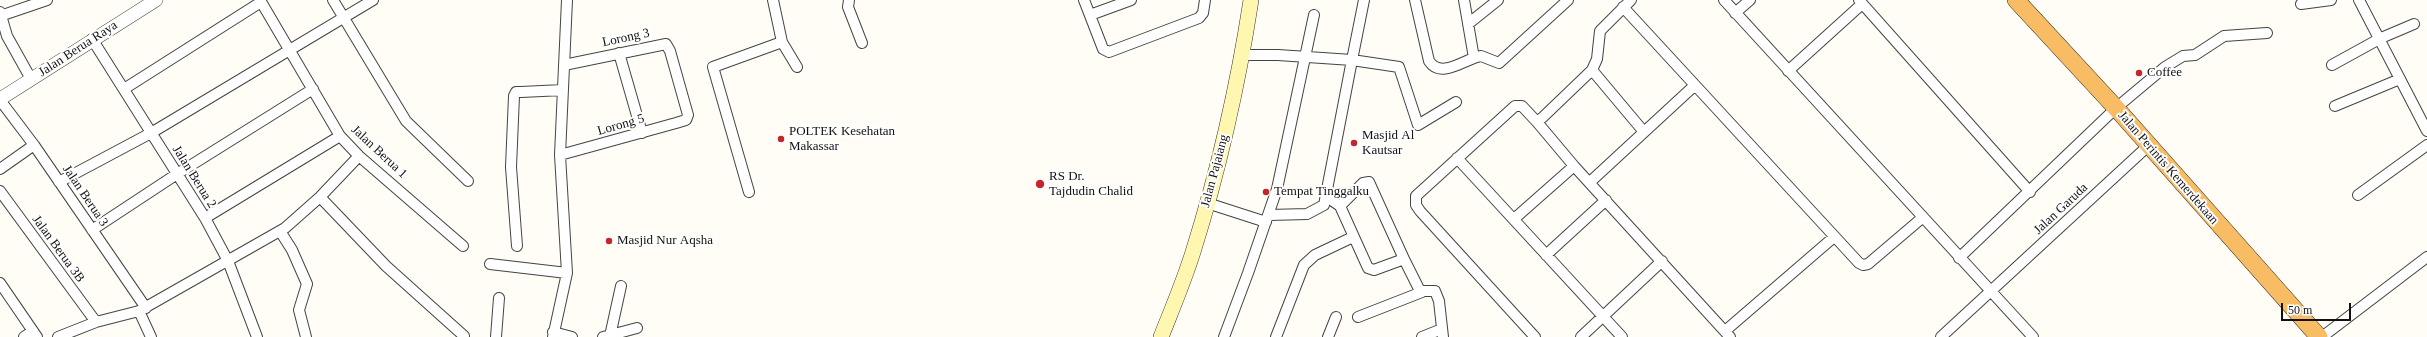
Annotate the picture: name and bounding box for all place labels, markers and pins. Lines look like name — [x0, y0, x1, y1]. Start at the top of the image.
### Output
place label: Coffee — [2147, 65, 2182, 81]
marker: Coffee — [2134, 68, 2144, 78]
place label: POLTEK Kesehatan Makassar — [789, 124, 895, 155]
place label: Masjid Al Kautsar — [1362, 128, 1414, 159]
marker: POLTEK Kesehatan Makassar — [776, 134, 786, 144]
marker: Masjid Al Kautsar — [1349, 138, 1359, 148]
place label: RS Dr. Tajdudin Chalid — [1049, 169, 1133, 200]
marker: RS Dr. Tajdudin Chalid — [1034, 178, 1046, 190]
place label: Tempat Tinggalku — [1274, 184, 1369, 200]
marker: Tempat Tinggalku — [1261, 187, 1271, 197]
place label: Masjid Nur Aqsha — [617, 233, 713, 249]
marker: Masjid Nur Aqsha — [604, 236, 614, 246]

